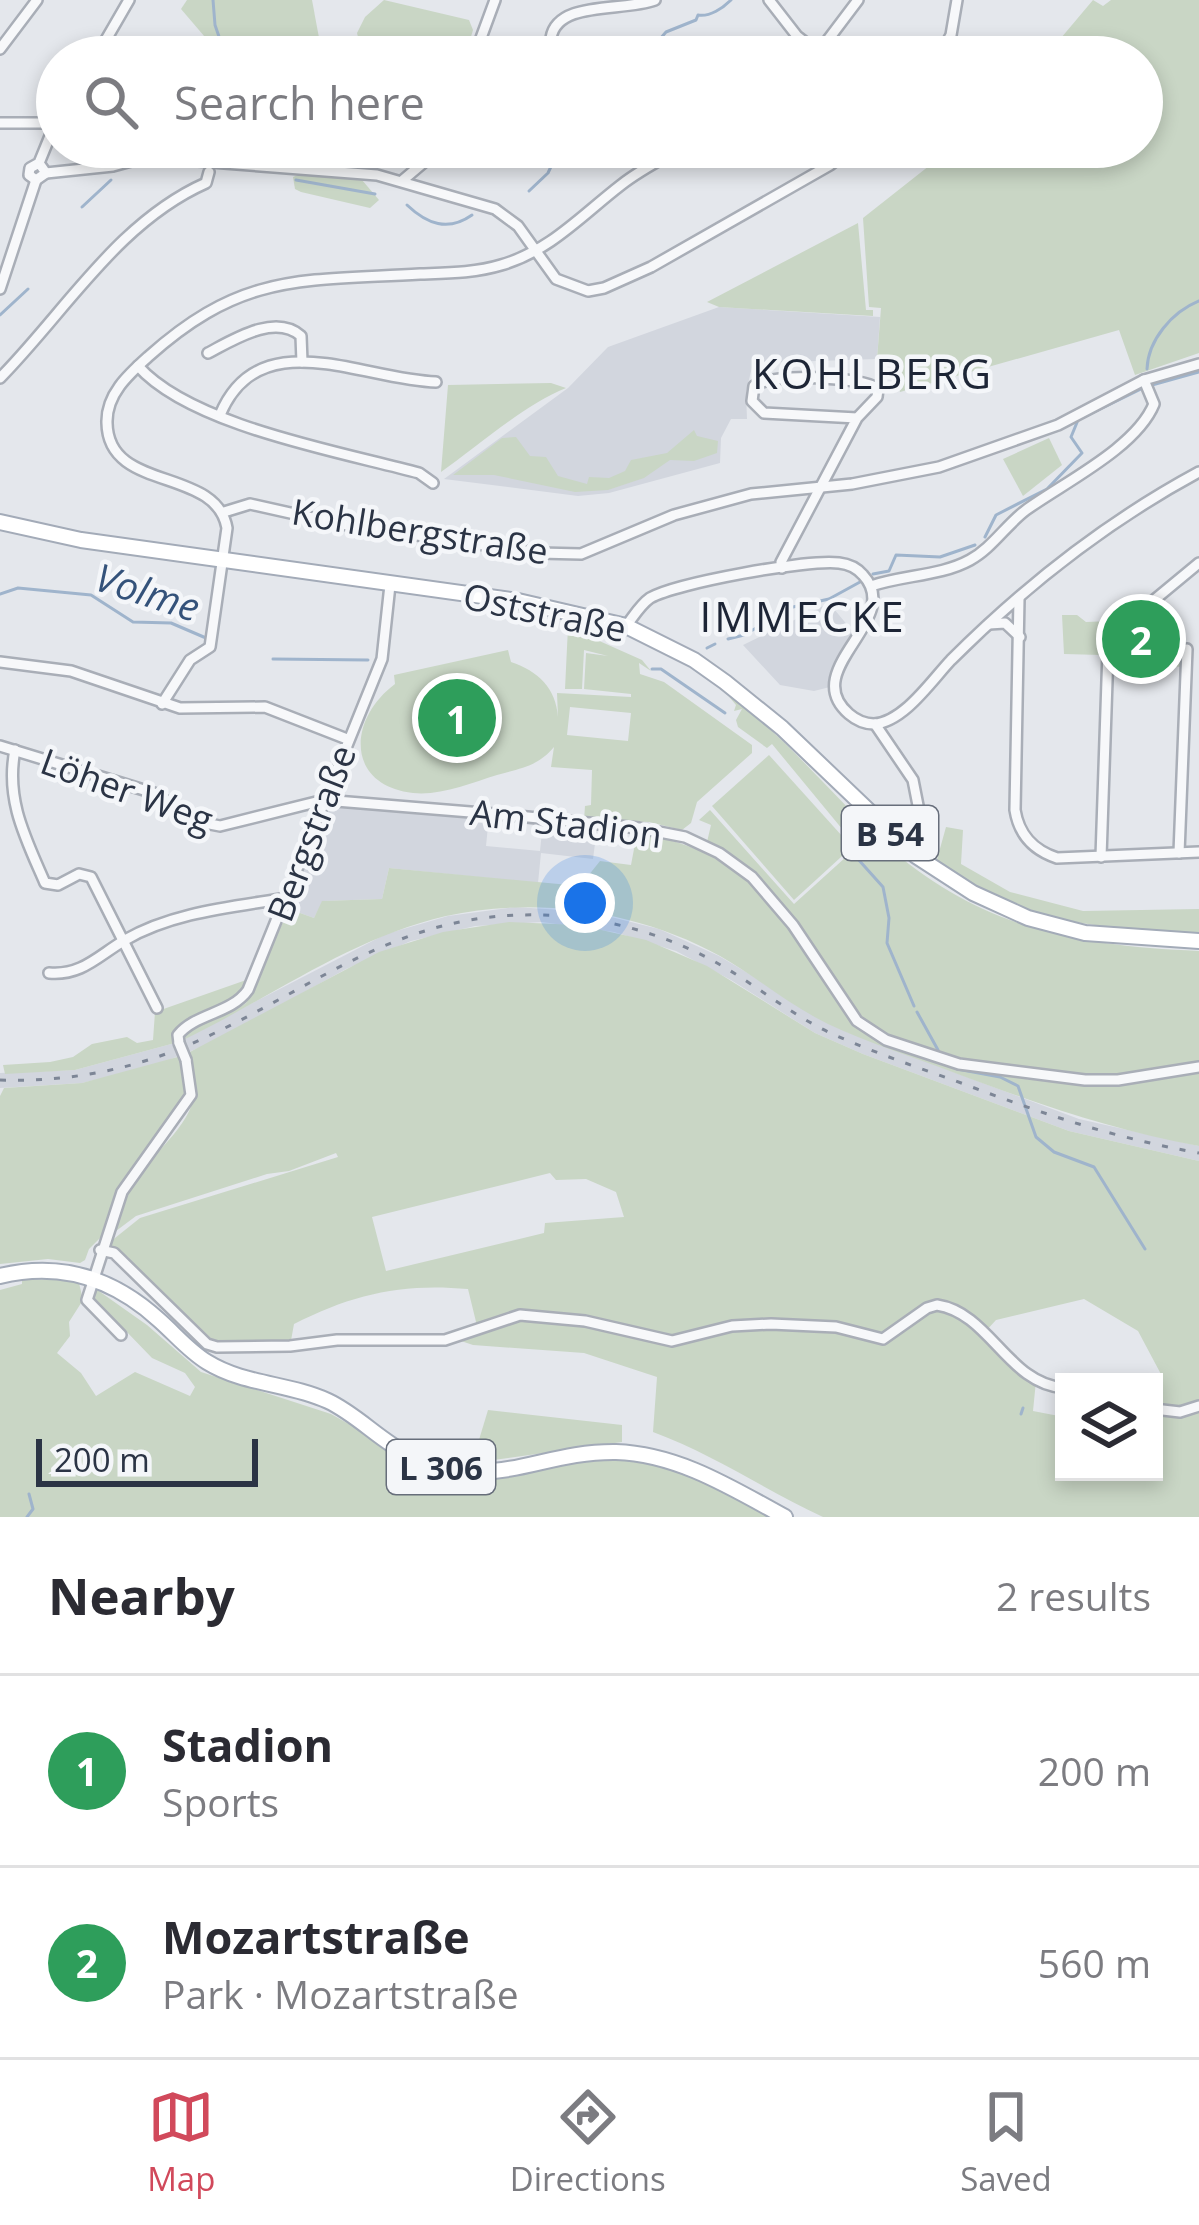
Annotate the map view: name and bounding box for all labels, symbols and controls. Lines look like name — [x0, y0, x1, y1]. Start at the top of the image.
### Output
search box — [36, 36, 1163, 168]
icon: search — [78, 69, 144, 135]
text: Search here — [174, 72, 425, 133]
district label: KOHLBERG — [752, 344, 994, 401]
street label: Kohlbergstraße — [288, 487, 552, 575]
water label: Volme — [89, 549, 207, 633]
street label: Oststraße — [459, 571, 631, 653]
district label: IMMECKE — [699, 587, 907, 644]
pin: 2 — [1102, 594, 1180, 684]
pin: 1 — [418, 673, 496, 763]
street label: Löher Weg — [34, 736, 220, 844]
street label: Bergstraße — [255, 738, 367, 928]
street label: Am Stadion — [467, 787, 665, 859]
road number: B 54 — [842, 806, 938, 860]
your location — [555, 873, 615, 933]
map controls — [1055, 1373, 1163, 1481]
button: layers — [1055, 1373, 1163, 1481]
scale bar — [36, 1433, 258, 1486]
text: 200 m — [54, 1437, 150, 1482]
road number: L 306 — [387, 1440, 495, 1494]
text: Nearby — [48, 1560, 235, 1630]
text: 2 results — [996, 1569, 1151, 1622]
text: Stadion — [162, 1714, 333, 1775]
text: 1 — [76, 1744, 98, 1797]
text: 200 m — [1038, 1744, 1151, 1797]
text: Sports — [162, 1775, 279, 1828]
text: Mozartstraße — [162, 1906, 470, 1967]
text: 2 — [76, 1936, 98, 1989]
text: 560 m — [1038, 1936, 1151, 1989]
text: Park · Mozartstraße — [162, 1967, 519, 2020]
tab: Map — [147, 2084, 215, 2201]
tab: Directions — [510, 2084, 666, 2201]
tab: Saved — [960, 2084, 1052, 2201]

